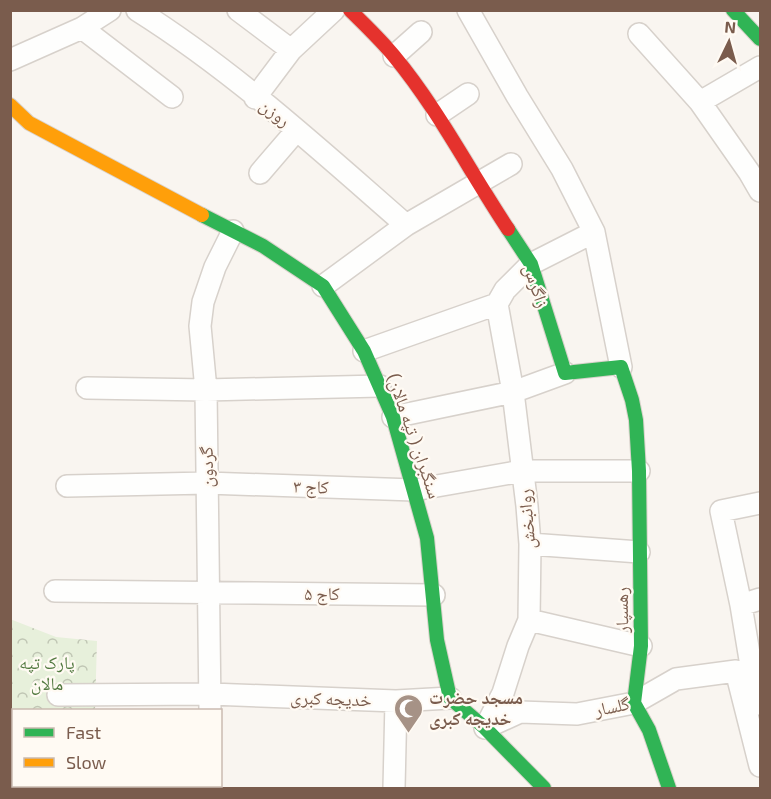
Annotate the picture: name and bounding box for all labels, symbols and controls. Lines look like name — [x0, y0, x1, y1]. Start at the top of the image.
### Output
north arrow — [699, 12, 759, 72]
text: N — [724, 17, 737, 37]
street label: روزن — [255, 93, 295, 132]
street label: زاگرس — [518, 261, 555, 311]
street label: سنگبران ( تپه مالان) — [382, 370, 447, 502]
street label: گردون — [195, 446, 218, 488]
street label: کاج ۳ — [293, 474, 330, 500]
street label: روانبخش — [512, 488, 541, 550]
street label: کاج ۵ — [304, 582, 340, 606]
street label: رهسپار — [610, 587, 634, 634]
park label: پارک تپه مالان — [19, 651, 75, 695]
street label: خدیجه کبری — [290, 686, 372, 711]
place label: مسجد حضرت خدیجه کبری — [429, 686, 523, 730]
street label: گلسار — [591, 691, 632, 721]
mosque icon: مسجد حضرت خدیجه کبری — [392, 692, 424, 734]
legend — [12, 709, 222, 787]
text: Fast — [66, 721, 101, 743]
text: Slow — [66, 751, 107, 773]

